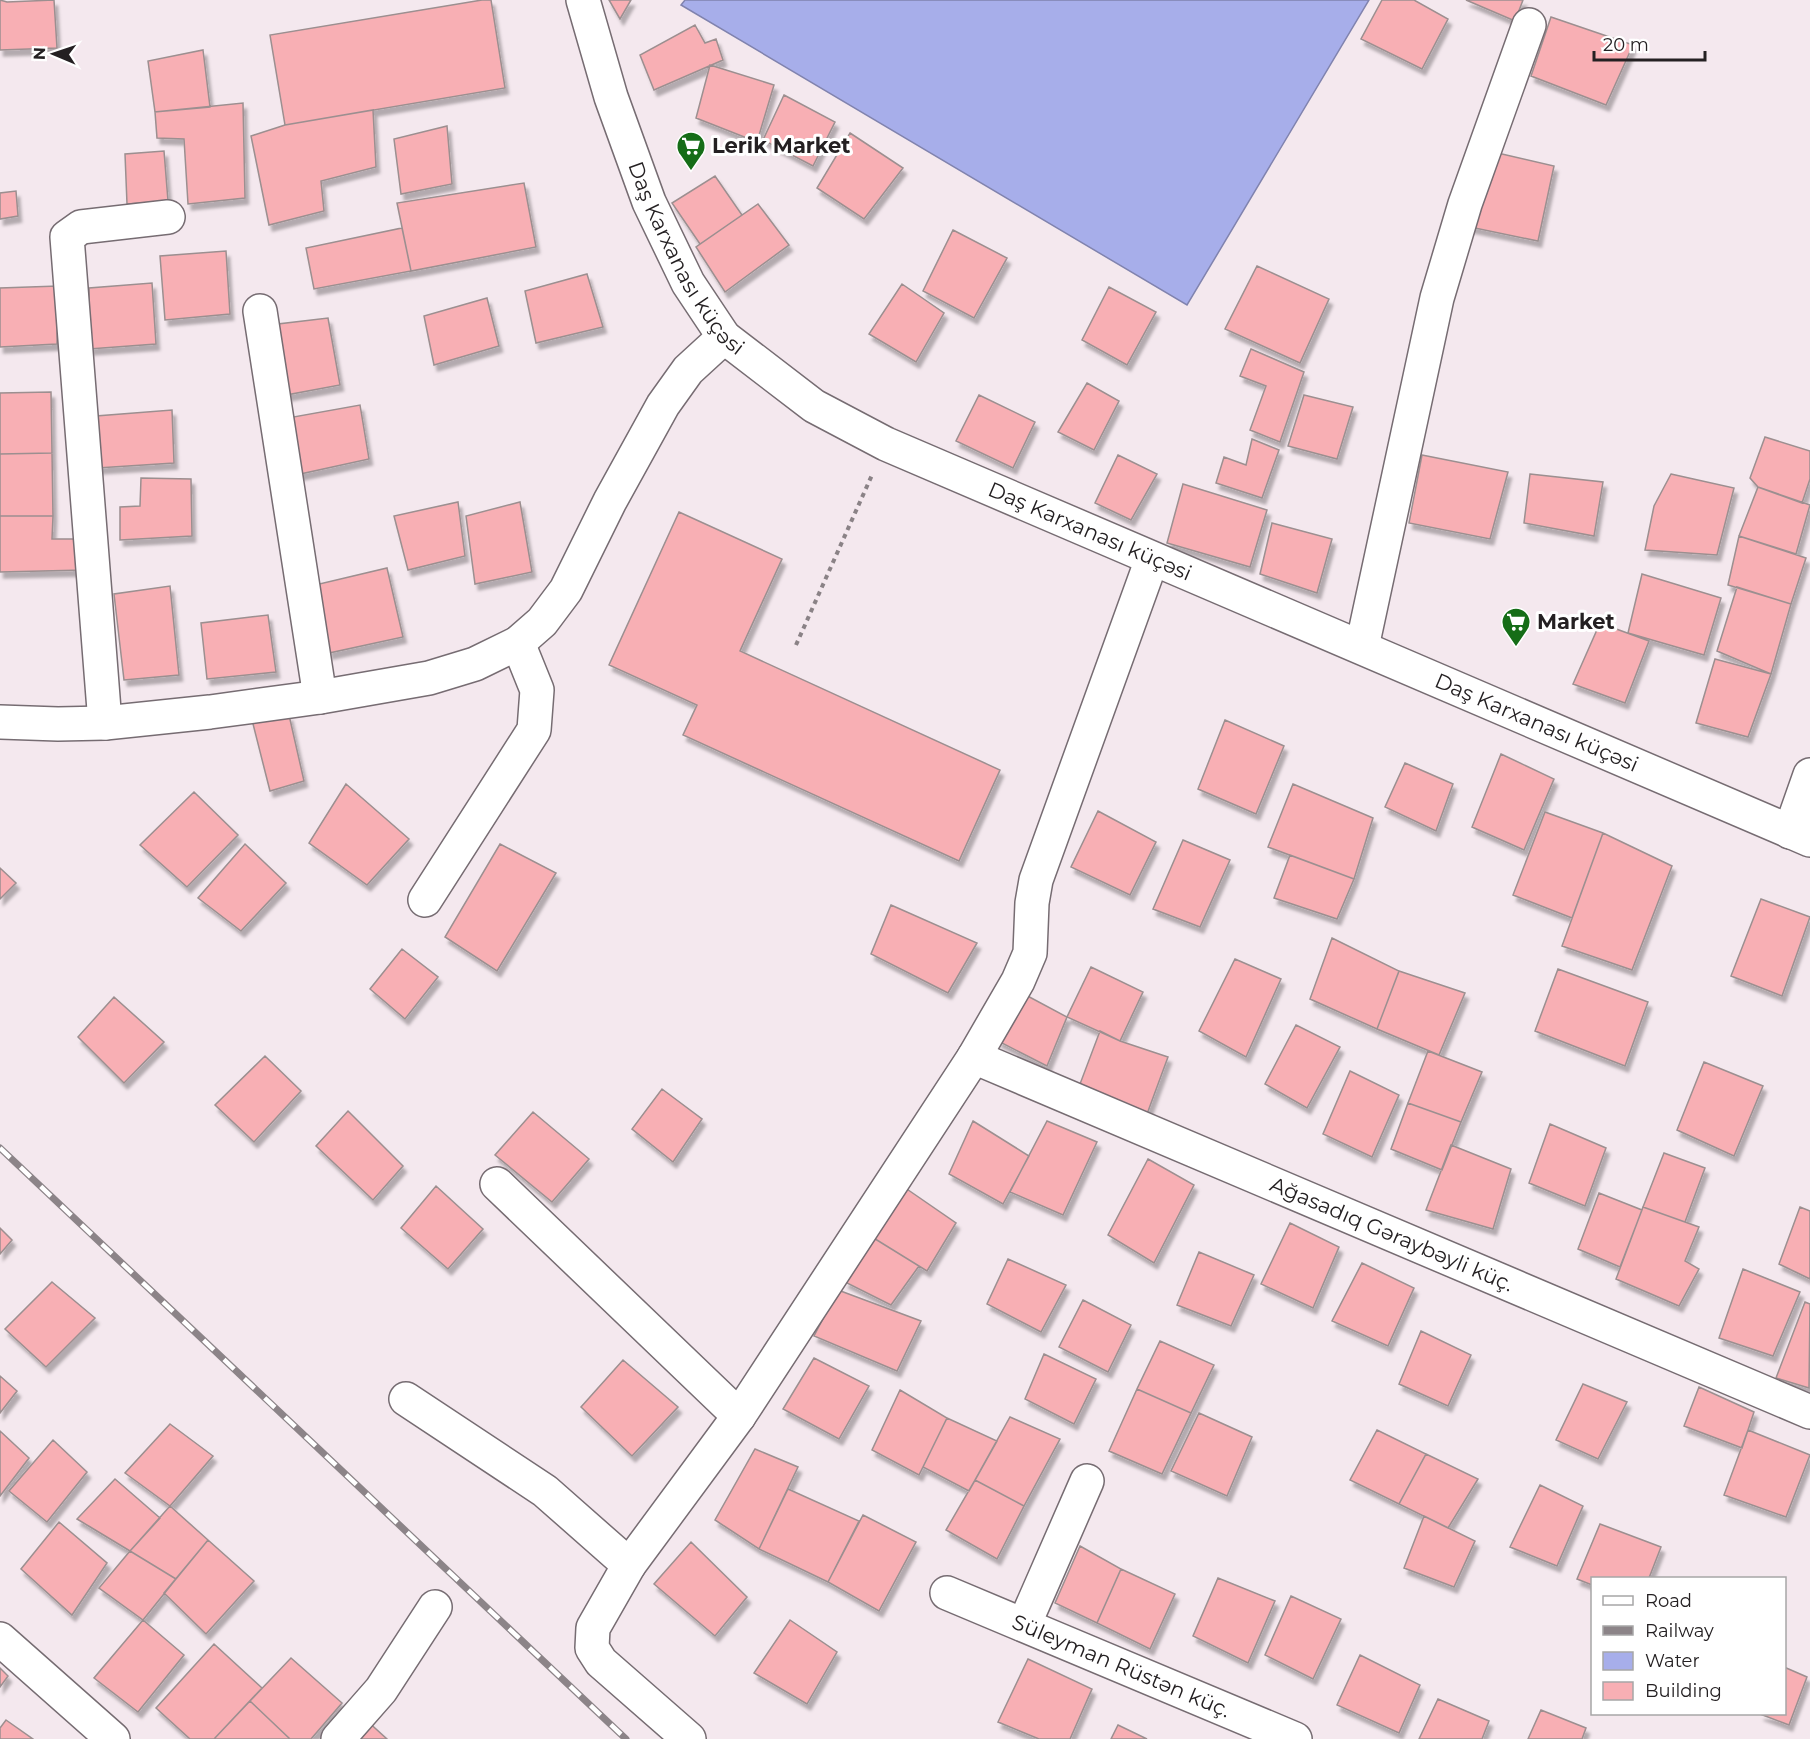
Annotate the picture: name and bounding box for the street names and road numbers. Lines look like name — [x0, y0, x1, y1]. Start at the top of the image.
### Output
street label: Daş Karxanası küçəsi — [623, 158, 749, 360]
street label: Daş Karxanası küçəsi — [984, 476, 1196, 586]
street label: Daş Karxanası küçəsi — [1431, 668, 1642, 777]
street label: Ağasadıq Gəraybəyli küç. — [1267, 1171, 1518, 1297]
street label: Süleyman Rüstən küç. — [1009, 1609, 1234, 1723]

